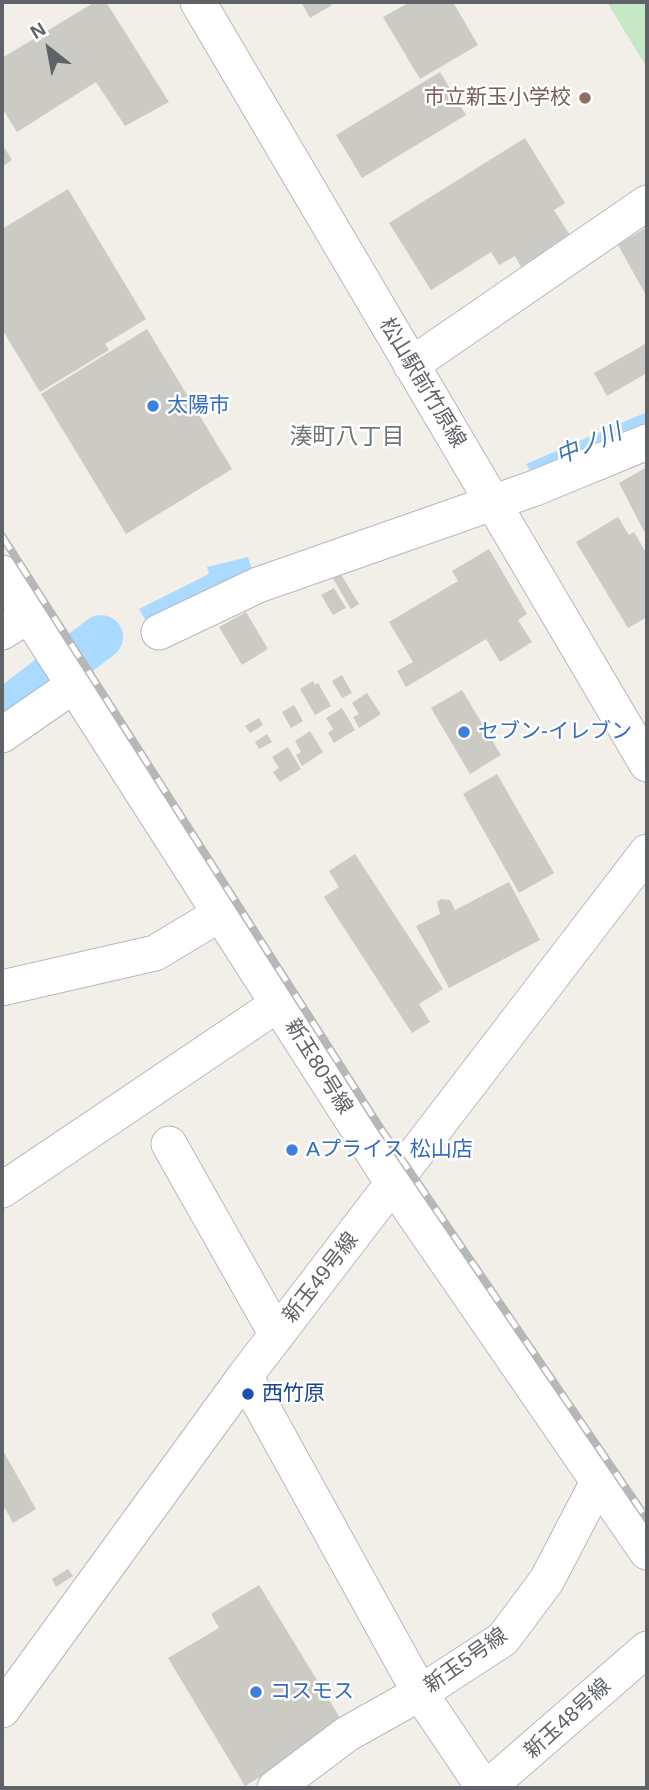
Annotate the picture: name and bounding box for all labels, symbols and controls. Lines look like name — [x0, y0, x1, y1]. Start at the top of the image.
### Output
north arrow — [14, 14, 84, 84]
text: N — [27, 18, 49, 43]
place label: 市立新玉小学校 — [424, 85, 571, 111]
marker: 市立新玉小学校 — [577, 90, 593, 106]
street label: 松山駅前竹原線 — [373, 314, 471, 452]
place label: 太陽市 — [167, 393, 230, 419]
marker: 太陽市 — [145, 398, 161, 414]
water label: 中ノ川 — [552, 419, 626, 471]
district label: 湊町八丁目 — [290, 424, 404, 452]
place label: セブン-イレブン — [478, 719, 632, 745]
marker: セブン-イレブン — [456, 724, 472, 740]
street label: 新玉80号線 — [279, 1015, 357, 1119]
place label: Aプライス 松山店 — [306, 1137, 473, 1163]
marker: Aプライス 松山店 — [284, 1142, 300, 1158]
street label: 新玉49号線 — [278, 1228, 364, 1328]
place label: 西竹原 — [262, 1381, 325, 1407]
marker: 西竹原 — [240, 1386, 256, 1402]
street label: 新玉5号線 — [420, 1623, 512, 1699]
street label: 新玉48号線 — [520, 1674, 616, 1764]
place label: コスモス — [270, 1679, 354, 1705]
marker: コスモス — [248, 1684, 264, 1700]

